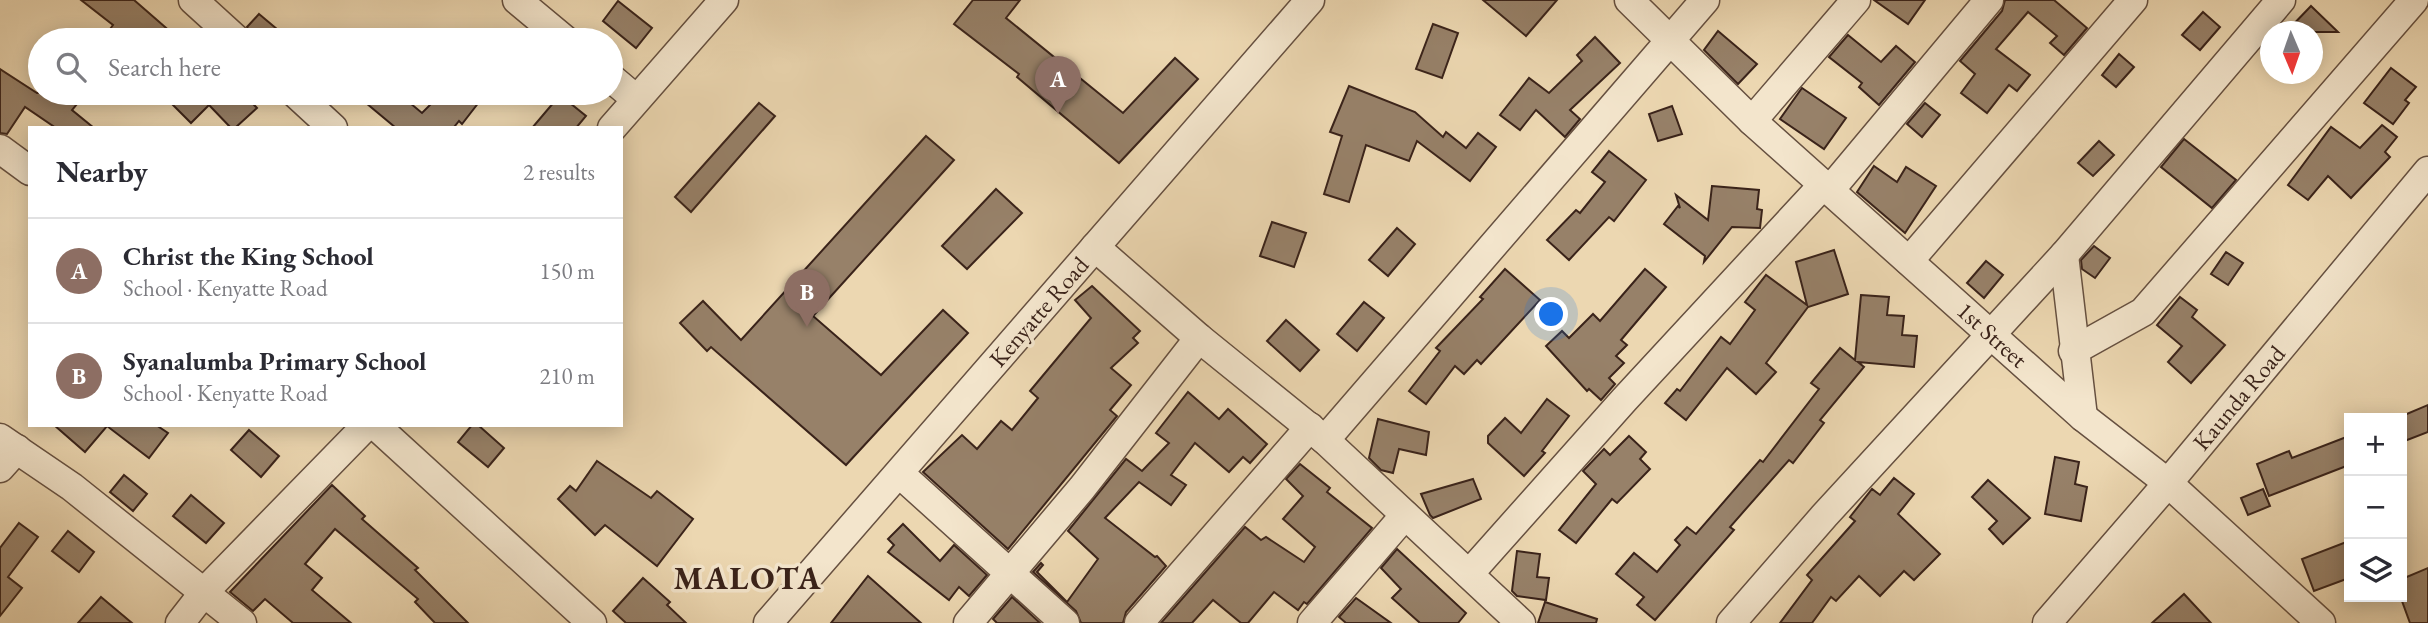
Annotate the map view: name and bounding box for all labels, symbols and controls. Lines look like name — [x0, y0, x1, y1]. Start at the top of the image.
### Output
north arrow — [2260, 21, 2323, 84]
search box — [28, 28, 623, 105]
icon: search — [52, 48, 90, 86]
text: Search here — [108, 50, 221, 84]
pin: A — [1035, 56, 1081, 114]
text: Nearby — [56, 152, 148, 191]
text: 2 results — [523, 157, 595, 187]
text: Christ the King School — [123, 239, 374, 273]
street label: Kenyatte Road — [982, 249, 1096, 373]
text: A — [71, 256, 87, 286]
text: 150 m — [539, 256, 595, 286]
pin: B — [784, 269, 830, 327]
text: School · Kenyatte Road — [123, 273, 328, 303]
street label: 1st Street — [1951, 295, 2034, 375]
your location — [1534, 297, 1568, 331]
street label: Kaunda Road — [2186, 338, 2292, 457]
text: Syanalumba Primary School — [123, 344, 426, 378]
text: B — [72, 361, 86, 391]
text: 210 m — [539, 361, 595, 391]
text: School · Kenyatte Road — [123, 378, 328, 408]
map controls — [2344, 413, 2407, 602]
button: + — [2344, 413, 2407, 476]
button: − — [2344, 476, 2407, 539]
button: layers — [2344, 539, 2407, 602]
district label: MALOTA — [674, 557, 822, 599]

